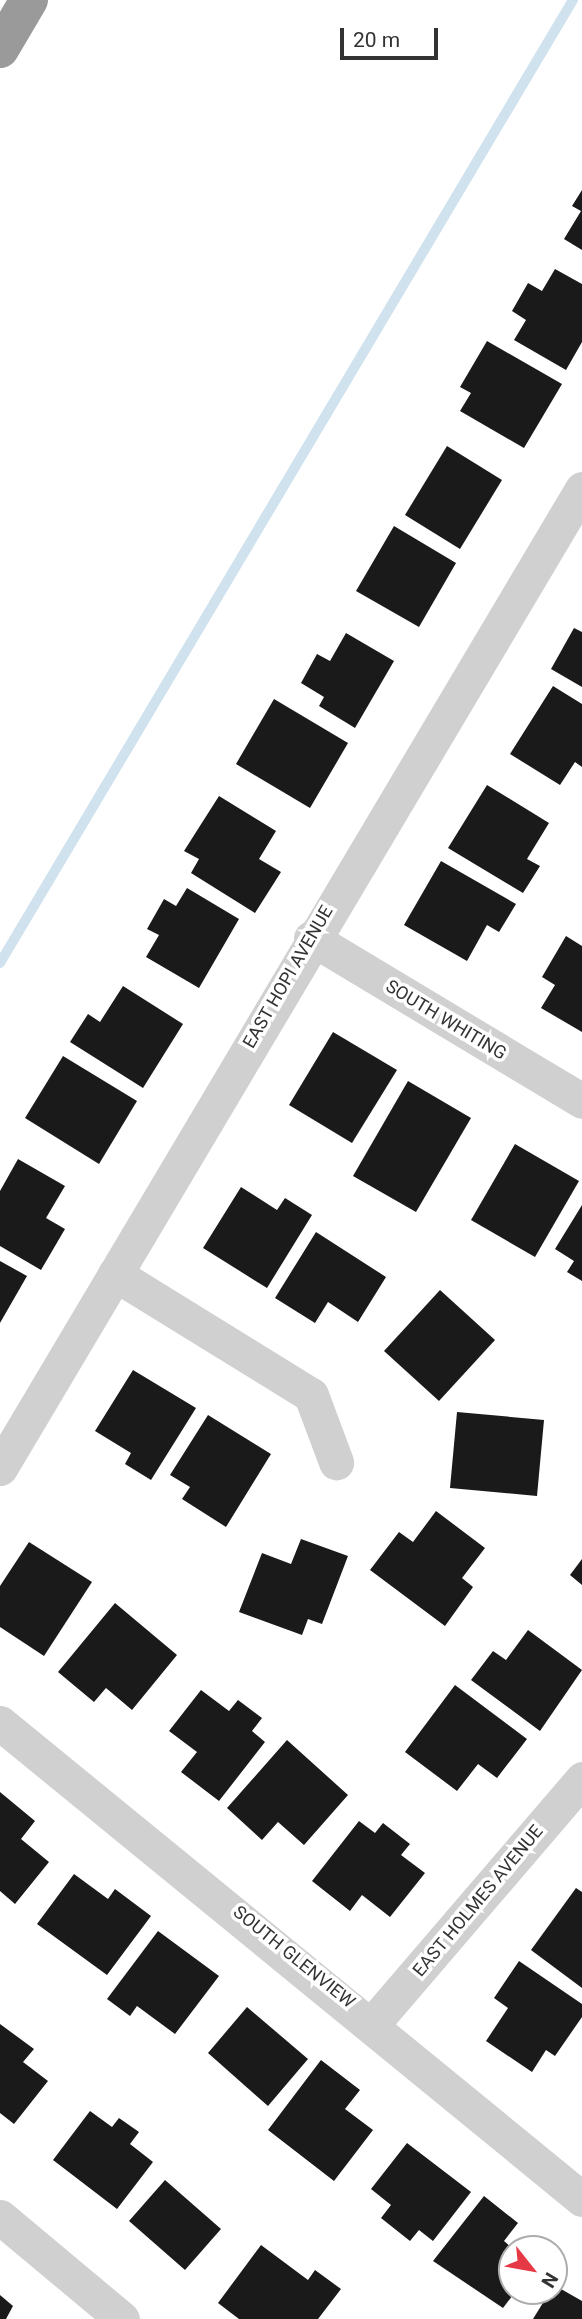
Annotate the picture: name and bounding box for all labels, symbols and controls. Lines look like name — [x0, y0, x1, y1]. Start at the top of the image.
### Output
scale bar — [344, 14, 442, 58]
text: 20 m — [353, 28, 400, 52]
street label: EAST HOPI AVENUE — [238, 902, 338, 1052]
street label: SOUTH WHITING — [382, 975, 510, 1065]
street label: EAST HOLMES AVENUE — [408, 1821, 548, 1981]
street label: SOUTH GLENVIEW — [229, 1901, 359, 2013]
north arrow — [498, 2235, 568, 2305]
text: N — [536, 2268, 563, 2292]

